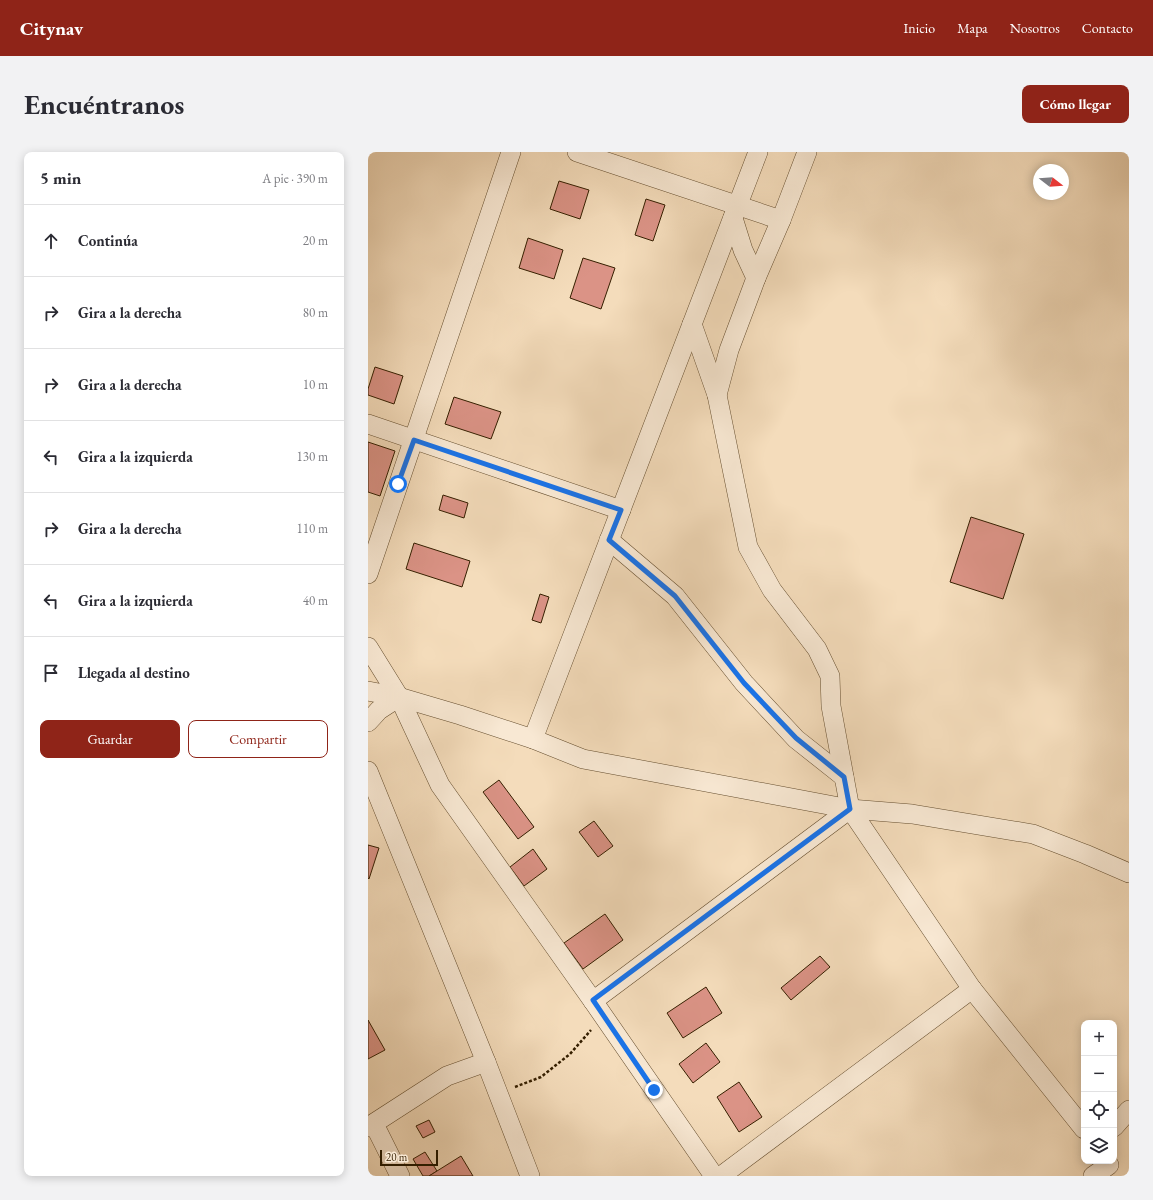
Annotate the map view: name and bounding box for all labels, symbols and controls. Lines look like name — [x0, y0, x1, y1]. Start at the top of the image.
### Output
text: Citynav — [20, 16, 83, 41]
text: Inicio — [904, 19, 935, 37]
text: Mapa — [957, 19, 988, 37]
text: Nosotros — [1010, 19, 1060, 37]
text: Contacto — [1082, 19, 1133, 37]
button: Cómo llegar — [1022, 85, 1129, 123]
text: Encuéntranos — [24, 86, 184, 122]
north arrow — [1033, 164, 1069, 200]
text: 5 min — [40, 167, 81, 189]
text: A pie · 390 m — [262, 170, 328, 187]
icon: ahead — [40, 230, 62, 252]
text: Continúa — [78, 231, 138, 250]
text: 20 m — [303, 232, 328, 249]
icon: right — [40, 302, 62, 324]
text: Gira a la derecha — [78, 303, 182, 322]
text: 80 m — [303, 304, 328, 321]
icon: right — [40, 374, 62, 396]
text: Gira a la derecha — [78, 375, 182, 394]
text: 10 m — [303, 376, 328, 393]
icon: left — [40, 446, 62, 468]
text: Gira a la izquierda — [78, 447, 193, 466]
text: 130 m — [297, 448, 328, 465]
route start — [389, 475, 407, 493]
icon: right — [40, 518, 62, 540]
text: Gira a la derecha — [78, 519, 182, 538]
text: 110 m — [297, 520, 328, 537]
icon: left — [40, 590, 62, 612]
text: Gira a la izquierda — [78, 591, 193, 610]
text: 40 m — [303, 592, 328, 609]
icon: arrive — [40, 662, 62, 684]
text: Llegada al destino — [78, 663, 190, 682]
button: Guardar — [40, 720, 180, 758]
button: Compartir — [188, 720, 328, 758]
map controls — [1081, 1020, 1117, 1164]
button: + — [1081, 1020, 1117, 1056]
button: − — [1081, 1056, 1117, 1092]
route end — [645, 1081, 663, 1099]
button: locate — [1081, 1092, 1117, 1128]
button: layers — [1081, 1128, 1117, 1164]
scale bar — [380, 1148, 438, 1167]
text: 20 m — [386, 1150, 407, 1164]

